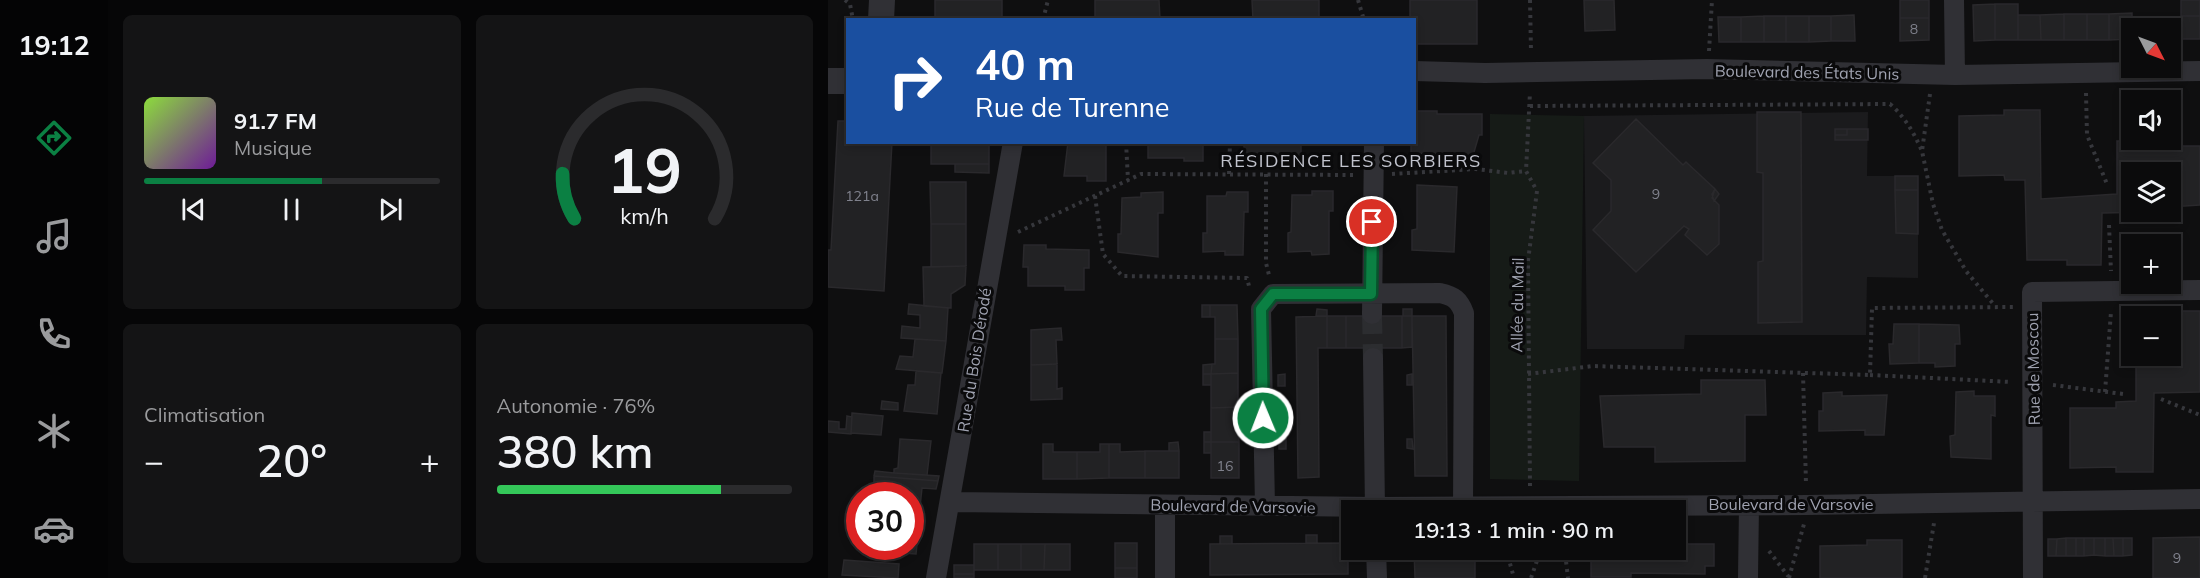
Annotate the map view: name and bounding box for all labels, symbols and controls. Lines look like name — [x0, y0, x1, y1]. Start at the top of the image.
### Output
north arrow — [2121, 18, 2181, 78]
map controls — [2121, 18, 2181, 366]
house number: 8 — [1910, 20, 1918, 38]
text: 19:12 — [18, 28, 90, 62]
text: 40 m — [975, 38, 1075, 91]
icon: right — [876, 42, 954, 120]
street label: Boulevard des États Unis — [1715, 60, 1899, 84]
text: Rue de Turenne — [975, 90, 1170, 124]
button: sound — [2121, 90, 2181, 150]
text: 91.7 FM — [234, 107, 317, 135]
icon: directions — [33, 117, 75, 159]
text: 19 — [607, 130, 682, 209]
text: Musique — [234, 135, 312, 160]
district label: RÉSIDENCE LES SORBIERS — [1220, 149, 1482, 172]
button: layers — [2121, 162, 2181, 222]
house number: 9 — [1652, 185, 1660, 203]
house number: 121a — [845, 187, 879, 205]
icon: previous — [177, 193, 210, 226]
icon: pause — [275, 193, 308, 226]
icon: next — [374, 193, 407, 226]
pin — [1346, 196, 1397, 247]
text: km/h — [620, 202, 668, 229]
icon: arrive — [1355, 205, 1388, 238]
icon: music — [33, 215, 75, 257]
button: + — [2121, 234, 2181, 294]
street label: Allée du Mail — [1506, 257, 1528, 353]
street label: Rue du Bois Dérodé — [953, 286, 995, 434]
button: − — [2121, 306, 2181, 366]
icon: phone — [33, 313, 75, 355]
street label: Rue de Moscou — [2022, 313, 2044, 425]
position arrow — [1231, 386, 1295, 450]
text: Autonomie · 76% — [497, 393, 655, 418]
text: Climatisation — [144, 402, 265, 427]
icon: climate — [33, 410, 75, 452]
text: 380 km — [497, 423, 653, 479]
text: 20° — [256, 432, 327, 488]
text: − — [144, 440, 164, 481]
text: + — [420, 440, 439, 481]
house number: 16 — [1217, 457, 1233, 475]
speed limit sign: 30 — [846, 482, 924, 560]
street label: Boulevard de Varsovie — [1708, 494, 1874, 514]
street label: Boulevard de Varsovie — [1150, 495, 1316, 517]
icon: car — [33, 508, 75, 550]
text: 19:13 · 1 min · 90 m — [1413, 516, 1614, 544]
house number: 9 — [2173, 549, 2181, 567]

